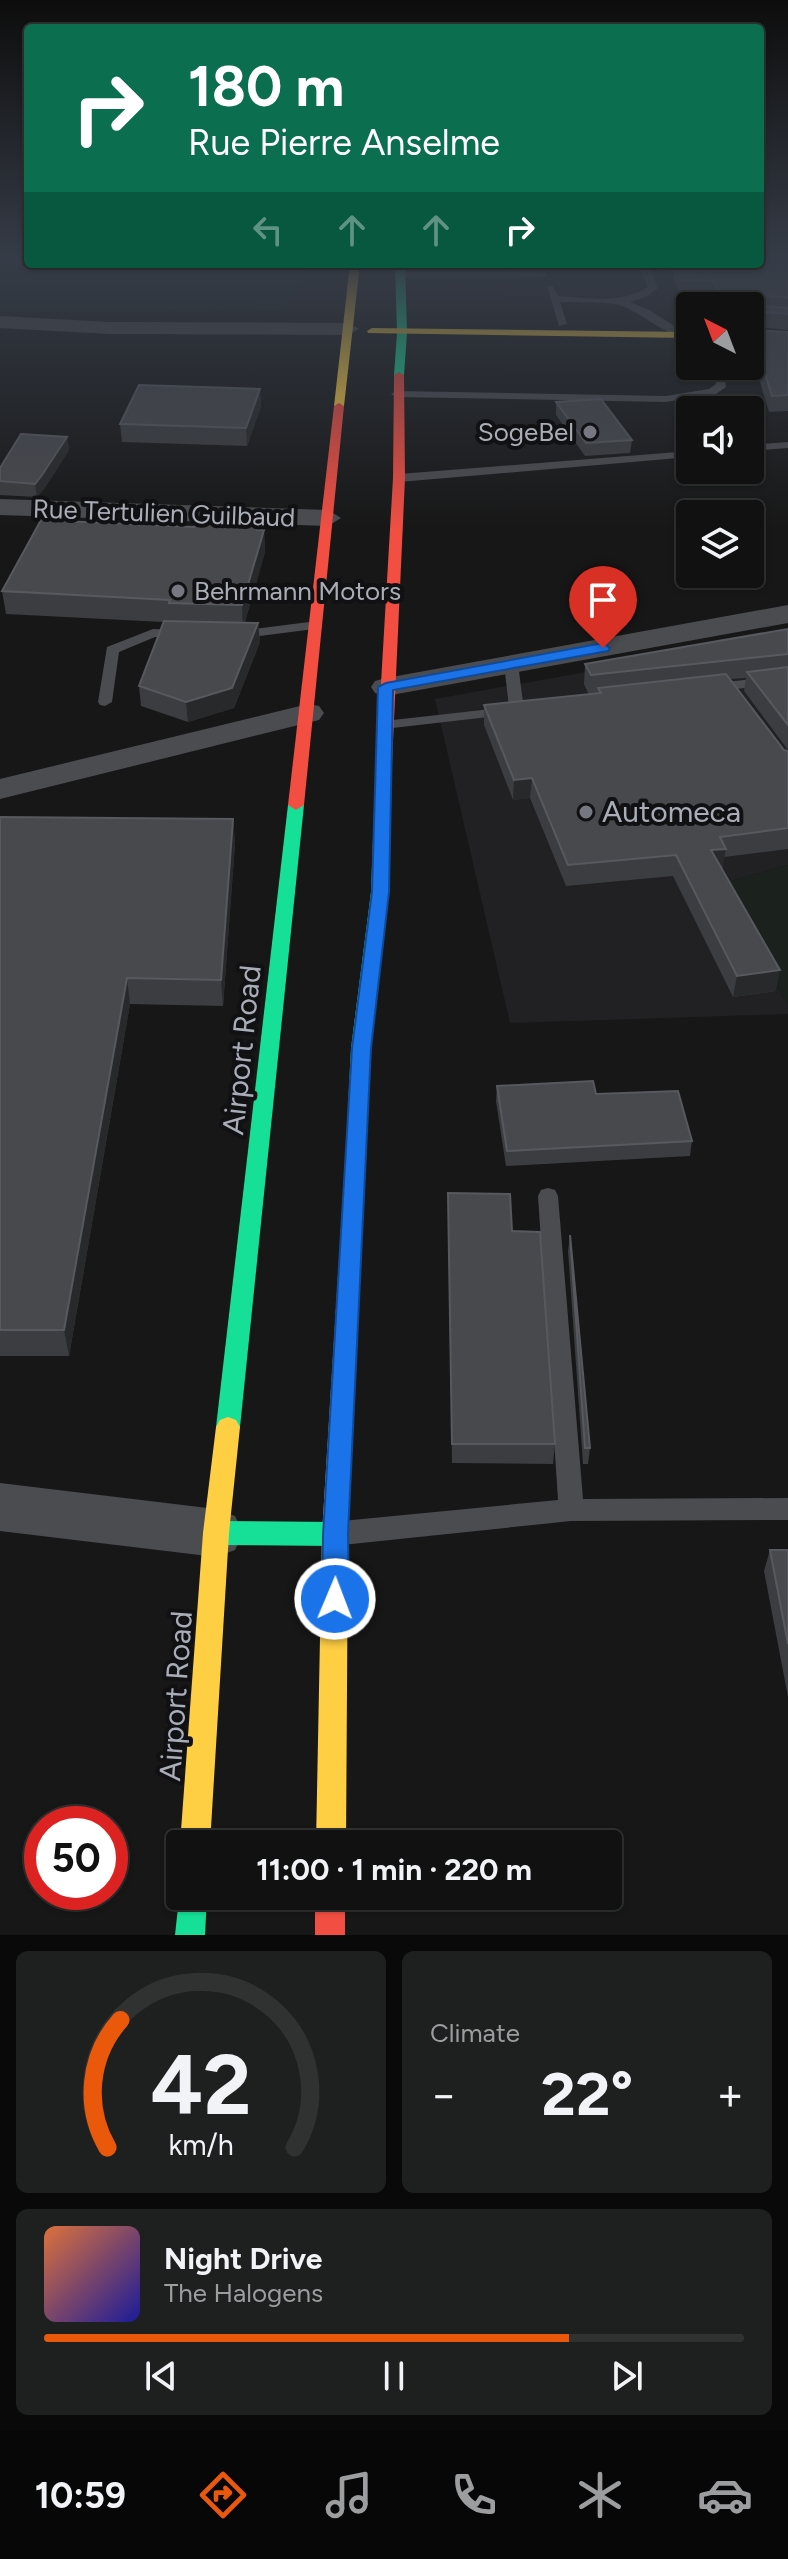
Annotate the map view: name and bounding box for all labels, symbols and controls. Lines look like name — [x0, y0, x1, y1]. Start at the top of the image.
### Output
text: 180 m — [188, 53, 344, 120]
icon: right — [56, 56, 160, 160]
text: Rue Pierre Anselme — [188, 121, 500, 164]
icon: left — [246, 208, 290, 252]
icon: ahead — [330, 208, 374, 252]
icon: ahead — [414, 208, 458, 252]
icon: right — [498, 208, 542, 252]
north arrow — [676, 292, 764, 380]
map controls — [676, 292, 764, 588]
button: sound — [676, 396, 764, 484]
place label: SogeBel — [478, 416, 574, 448]
marker: SogeBel — [581, 423, 599, 441]
street label: Rue Tertulien Guilbaud — [32, 492, 296, 534]
button: layers — [676, 500, 764, 588]
pin — [569, 566, 637, 648]
place label: Behrmann Motors — [194, 575, 401, 607]
icon: arrive — [581, 578, 625, 622]
marker: Behrmann Motors — [169, 582, 187, 600]
place label: Automeca — [602, 793, 741, 830]
marker: Automeca — [577, 803, 595, 821]
street label: Airport Road — [214, 963, 269, 1137]
position arrow — [293, 1557, 377, 1641]
street label: Airport Road — [151, 1610, 200, 1782]
speed limit sign: 50 — [24, 1806, 128, 1910]
text: 11:00 · 1 min · 220 m — [256, 1851, 532, 1888]
text: Climate — [430, 2017, 520, 2049]
text: 42 — [151, 2035, 251, 2135]
text: 22° — [541, 2058, 633, 2130]
text: − — [430, 2068, 457, 2121]
text: + — [717, 2068, 744, 2121]
text: km/h — [168, 2128, 234, 2162]
text: Night Drive — [164, 2240, 322, 2277]
text: The Halogens — [164, 2277, 323, 2309]
icon: previous — [139, 2354, 183, 2398]
icon: pause — [372, 2354, 416, 2398]
icon: next — [605, 2354, 649, 2398]
icon: directions — [195, 2467, 251, 2523]
icon: music — [321, 2467, 377, 2523]
icon: phone — [446, 2467, 502, 2523]
icon: climate — [572, 2467, 628, 2523]
icon: car — [697, 2467, 753, 2523]
text: 10:59 — [35, 2474, 126, 2517]

